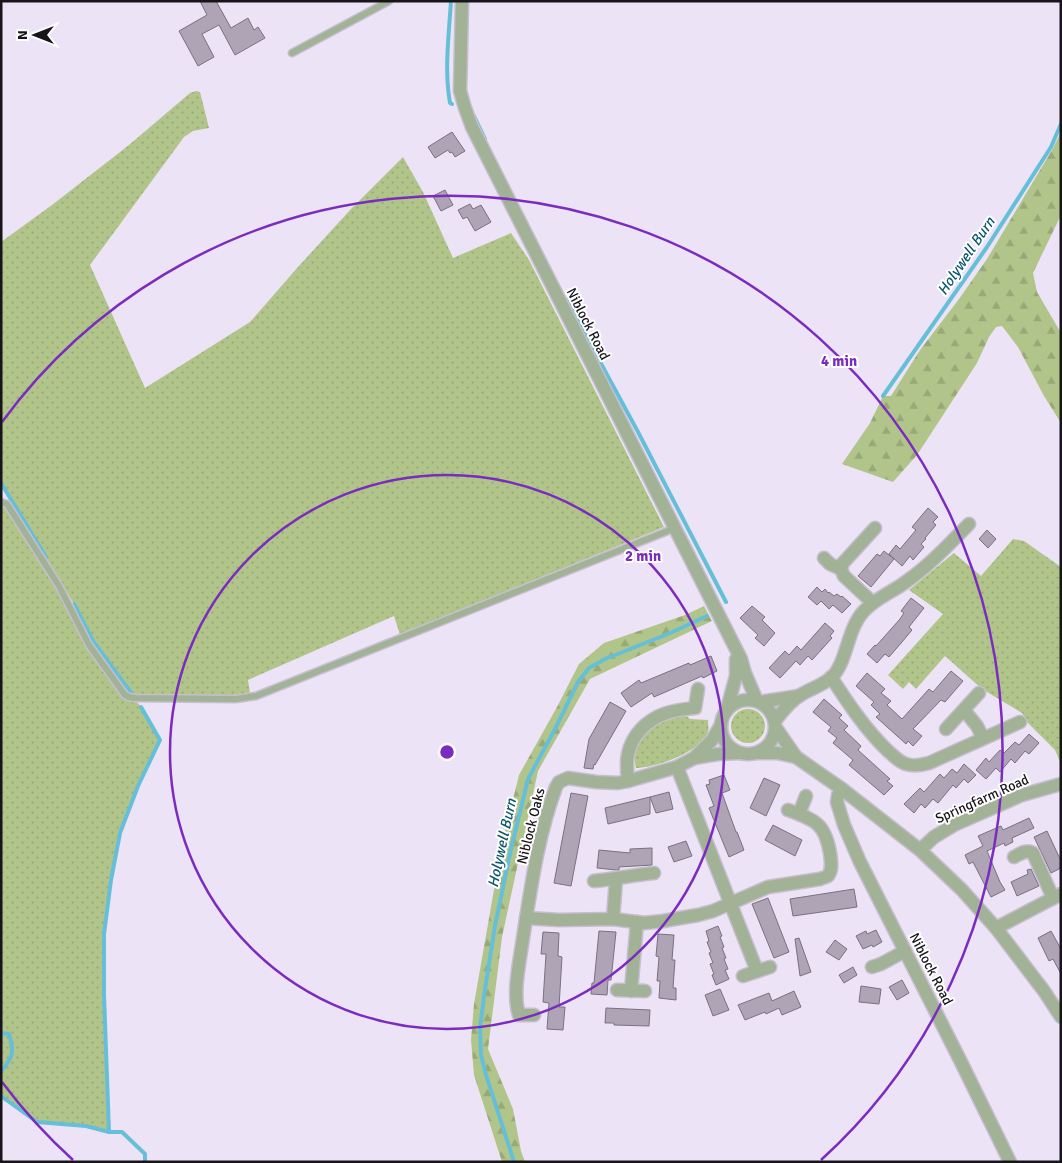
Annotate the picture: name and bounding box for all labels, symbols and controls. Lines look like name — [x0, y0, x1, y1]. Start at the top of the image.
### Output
north arrow — [10, 10, 60, 60]
text: N — [14, 30, 31, 40]
water label: Holywell Burn — [933, 213, 999, 298]
street label: Niblock Road — [563, 285, 613, 363]
text: 4 min — [821, 352, 857, 370]
text: 2 min — [625, 547, 661, 565]
centre of rings — [438, 743, 456, 761]
street label: Springfarm Road — [933, 771, 1031, 827]
street label: Niblock Oaks — [513, 786, 549, 866]
water label: Holywell Burn — [484, 796, 520, 889]
street label: Niblock Road — [906, 930, 956, 1008]

